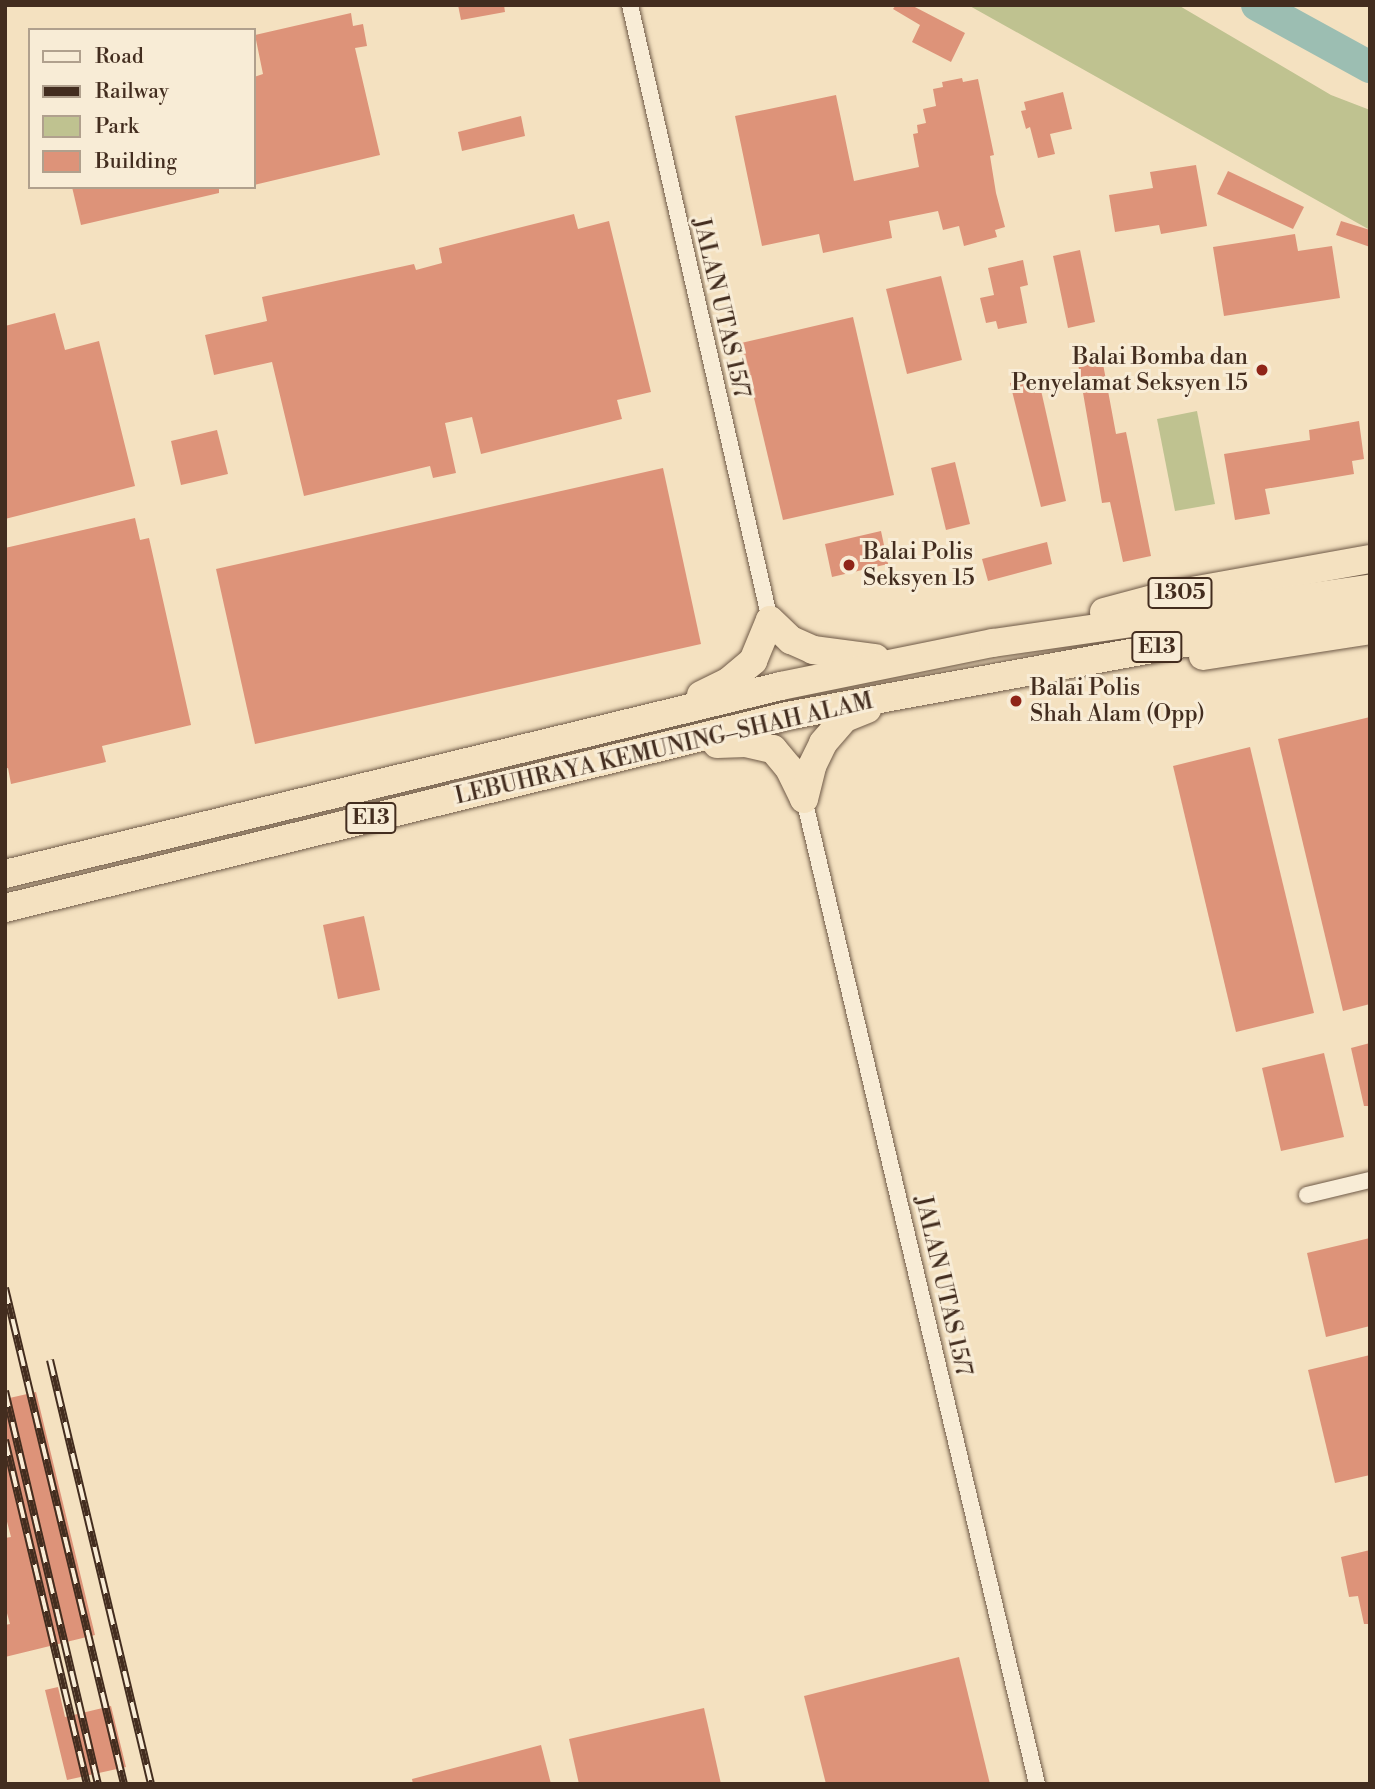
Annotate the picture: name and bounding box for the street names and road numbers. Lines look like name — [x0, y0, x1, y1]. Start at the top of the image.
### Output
street label: JALAN UTAS 15/7 — [687, 215, 755, 401]
road number: 1305 — [1147, 576, 1213, 610]
road number: E13 — [1131, 630, 1183, 664]
street label: LEBUHRAYA KEMUNING–SHAH ALAM — [452, 687, 876, 811]
road number: E13 — [345, 800, 397, 836]
street label: JALAN UTAS 15/7 — [909, 1193, 977, 1379]

